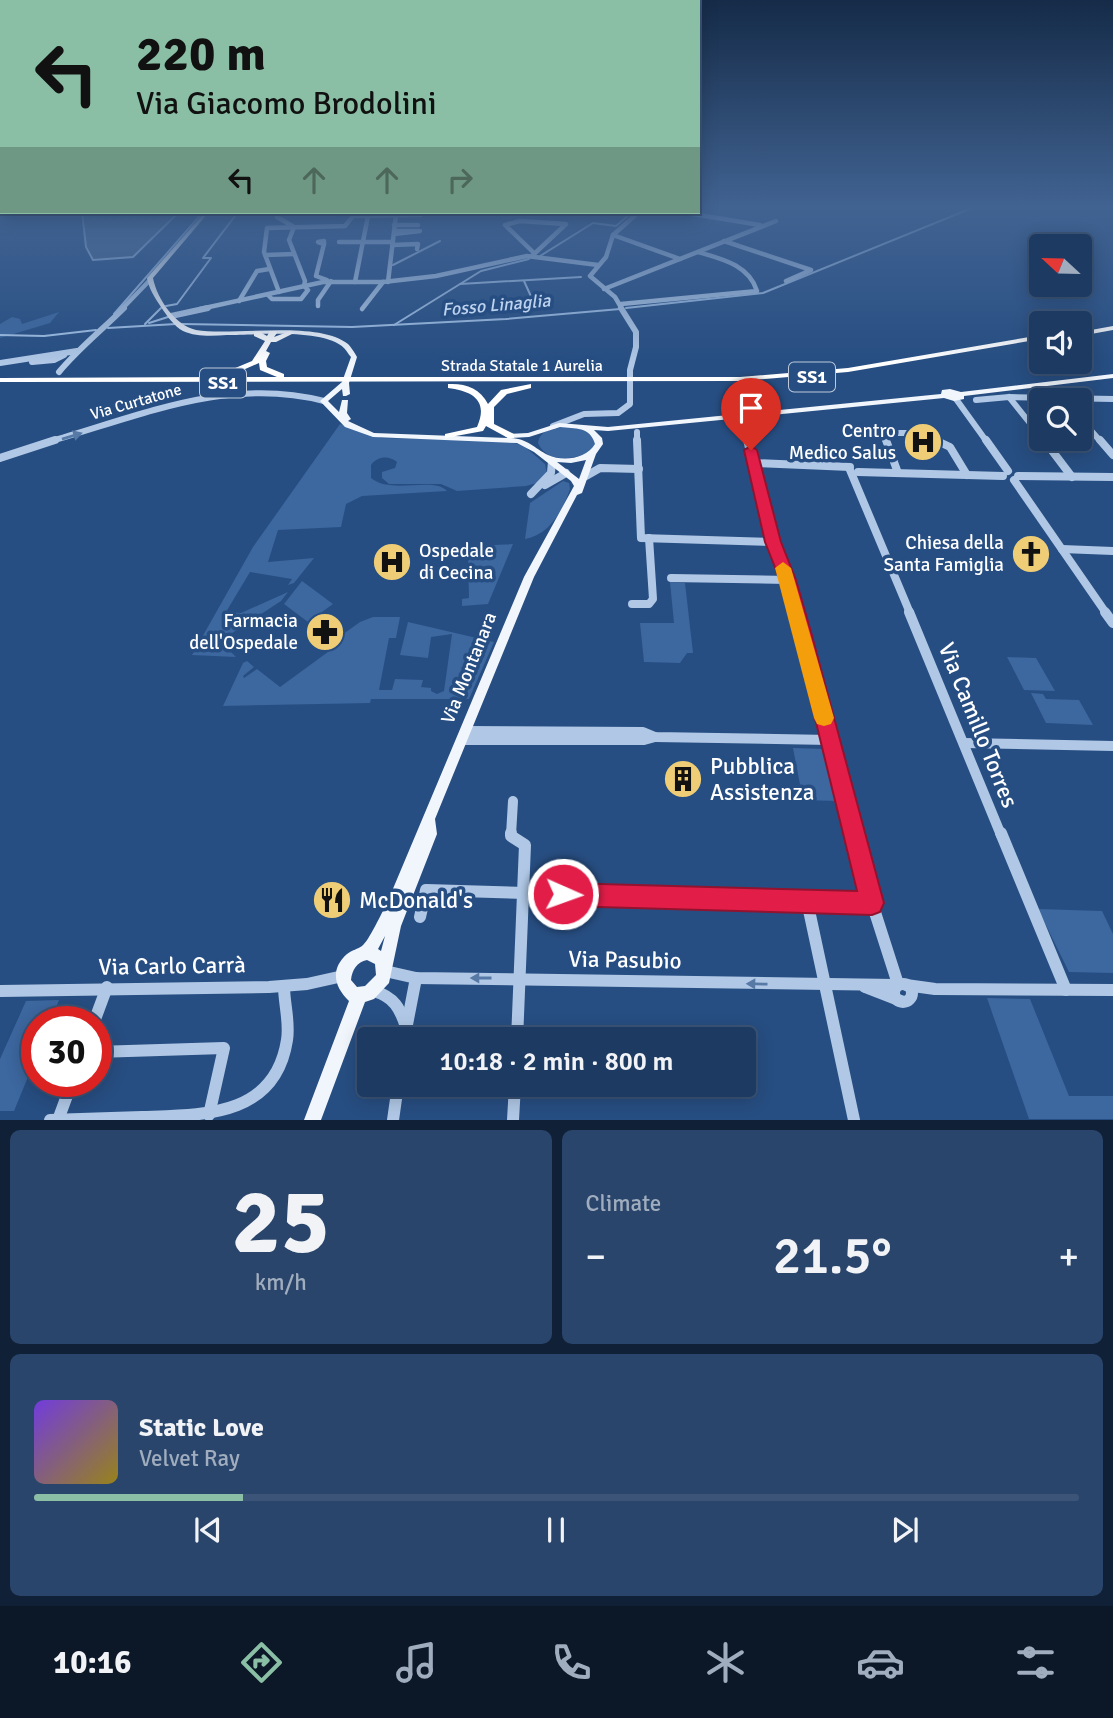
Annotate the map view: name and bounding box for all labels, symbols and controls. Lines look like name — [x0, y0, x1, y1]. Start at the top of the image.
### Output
text: 220 m — [136, 24, 266, 84]
icon: left — [21, 28, 112, 119]
text: Via Giacomo Brodolini — [136, 84, 437, 123]
icon: left — [222, 161, 260, 199]
icon: ahead — [295, 161, 333, 199]
icon: ahead — [368, 161, 406, 199]
icon: right — [441, 161, 479, 199]
north arrow — [1029, 234, 1092, 298]
map controls — [1029, 234, 1092, 451]
water label: Fosso Linaglia — [441, 289, 552, 321]
button: sound — [1029, 311, 1092, 374]
street label: Strada Statale 1 Aurelia — [441, 356, 603, 376]
road number: SS1 — [789, 362, 835, 391]
road number: SS1 — [200, 368, 246, 398]
pin — [721, 378, 781, 450]
street label: Via Curtatone — [88, 379, 184, 425]
button: search — [1029, 388, 1092, 451]
icon: arrive — [732, 389, 770, 427]
place label: Centro Medico Salus — [789, 419, 896, 465]
hospital icon: Centro Medico Salus — [902, 421, 944, 463]
one-way arrow — [62, 430, 83, 440]
place label: Chiesa della Santa Famiglia — [883, 531, 1004, 577]
church icon: Chiesa della Santa Famiglia — [1010, 533, 1052, 575]
place label: Ospedale di Cecina — [419, 539, 494, 585]
hospital icon: Ospedale di Cecina — [371, 541, 413, 583]
place label: Farmacia dell'Ospedale — [189, 609, 298, 655]
street label: Via Montanara — [436, 609, 502, 727]
pharmacy icon: Farmacia dell'Ospedale — [304, 611, 346, 653]
street label: Via Camillo Torres — [932, 638, 1024, 812]
place label: Pubblica Assistenza — [710, 752, 814, 807]
building icon: Pubblica Assistenza — [662, 758, 704, 800]
position arrow — [526, 857, 600, 931]
restaurant icon: McDonald's — [311, 879, 353, 921]
place label: McDonald's — [359, 886, 473, 915]
street label: Via Pasubio — [568, 945, 682, 975]
street label: Via Carlo Carrà — [98, 950, 246, 982]
one-way arrow — [470, 972, 492, 984]
one-way arrow — [746, 979, 768, 990]
speed limit sign: 30 — [21, 1006, 112, 1097]
text: 10:18 · 2 min · 800 m — [440, 1046, 673, 1078]
text: 25 — [232, 1166, 330, 1279]
text: Climate — [586, 1189, 661, 1218]
text: 21.5° — [773, 1224, 892, 1288]
text: − — [586, 1233, 606, 1280]
text: + — [1058, 1233, 1079, 1280]
text: km/h — [255, 1268, 307, 1297]
text: Static Love — [139, 1412, 264, 1444]
text: Velvet Ray — [139, 1444, 240, 1473]
icon: previous — [189, 1511, 227, 1549]
icon: pause — [537, 1511, 575, 1549]
icon: next — [886, 1511, 924, 1549]
icon: directions — [237, 1638, 286, 1687]
icon: music — [392, 1638, 441, 1687]
icon: phone — [547, 1638, 596, 1687]
icon: climate — [701, 1638, 750, 1687]
icon: car — [856, 1638, 905, 1687]
icon: filters — [1011, 1638, 1060, 1687]
text: 10:16 — [53, 1643, 131, 1682]

